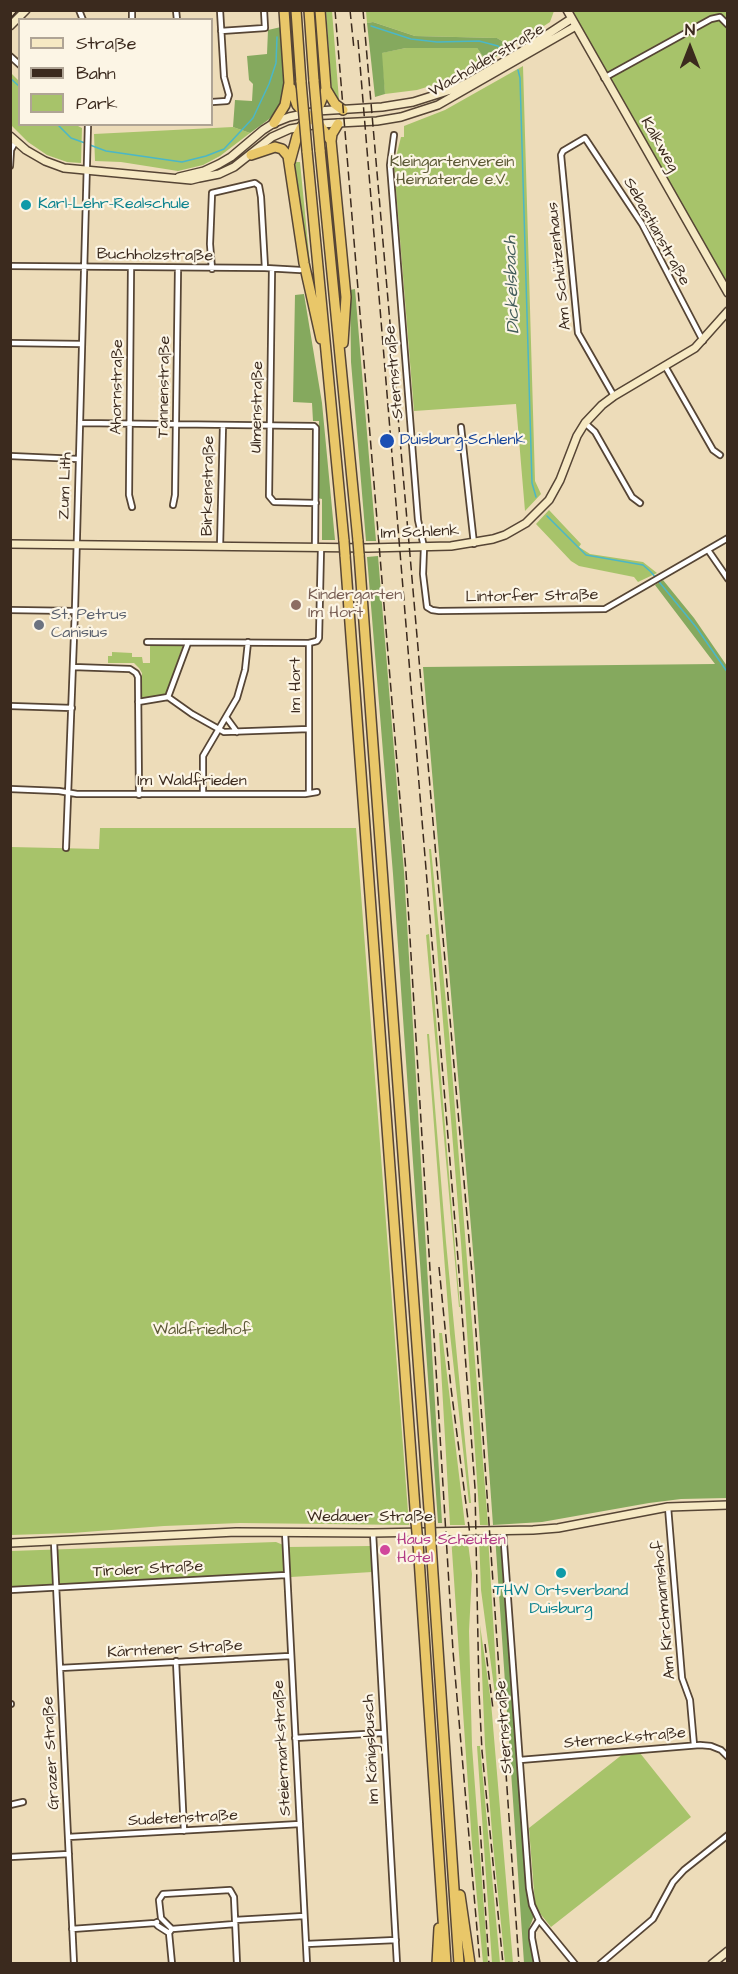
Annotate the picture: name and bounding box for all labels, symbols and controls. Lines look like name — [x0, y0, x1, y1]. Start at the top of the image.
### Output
legend — [18, 18, 213, 126]
north arrow — [660, 18, 720, 78]
text: N — [685, 19, 695, 41]
street label: Wacholderstraße — [426, 20, 548, 102]
text: Straße — [76, 31, 136, 56]
text: Bahn — [76, 61, 116, 86]
text: Park — [76, 91, 118, 116]
street label: Kalkweg — [636, 114, 682, 176]
park label: Kleingartenverein Heimaterde e.V. — [390, 153, 514, 191]
street label: Sebastianstraße — [618, 175, 694, 289]
place label: Karl-Lehr-Realschule — [38, 195, 190, 215]
marker: Karl-Lehr-Realschule — [19, 198, 33, 212]
street label: Am Schützenhaus — [544, 201, 576, 331]
water label: Dickelsbach — [500, 236, 526, 334]
street label: Buchholzstraße — [97, 245, 213, 267]
street label: Sternstraße — [381, 324, 409, 420]
street label: Tannenstraße — [155, 336, 175, 438]
street label: Ahornstraße — [108, 339, 128, 435]
street label: Ulmenstraße — [248, 361, 268, 453]
place label: Duisburg-Schlenk — [400, 431, 525, 451]
marker: Duisburg-Schlenk — [378, 432, 396, 450]
street label: Birkenstraße — [199, 436, 219, 536]
street label: Zum Lith — [55, 452, 77, 520]
street label: Im Schlenk — [380, 522, 460, 544]
place label: Kindergarten Im Hort — [308, 586, 402, 624]
street label: Lintorfer Straße — [465, 586, 599, 608]
marker: Kindergarten Im Hort — [289, 598, 303, 612]
place label: St. Petrus Canisius — [51, 606, 127, 644]
marker: St. Petrus Canisius — [32, 618, 46, 632]
street label: Im Hort — [287, 657, 307, 713]
street label: Im Waldfrieden — [137, 772, 247, 792]
park label: Waldfriedhof — [153, 1321, 251, 1341]
street label: Wedauer Straße — [307, 1508, 433, 1528]
place label: Haus Scheuten Hotel — [397, 1531, 506, 1569]
street label: Am Kirchmannshof — [649, 1540, 681, 1680]
marker: Haus Scheuten Hotel — [378, 1543, 392, 1557]
street label: Tiroler Straße — [92, 1558, 204, 1582]
marker: THW Ortsverband Duisburg — [554, 1566, 568, 1580]
place label: THW Ortsverband Duisburg — [494, 1582, 628, 1620]
street label: Kärntener Straße — [107, 1637, 243, 1663]
street label: Steiermarkstraße — [270, 1680, 296, 1816]
street label: Sternstraße — [492, 1680, 518, 1774]
street label: Im Königsbusch — [360, 1694, 384, 1804]
street label: Grazer Straße — [39, 1696, 65, 1810]
street label: Sterneckstraße — [563, 1724, 687, 1754]
street label: Sudetenstraße — [128, 1807, 238, 1831]

